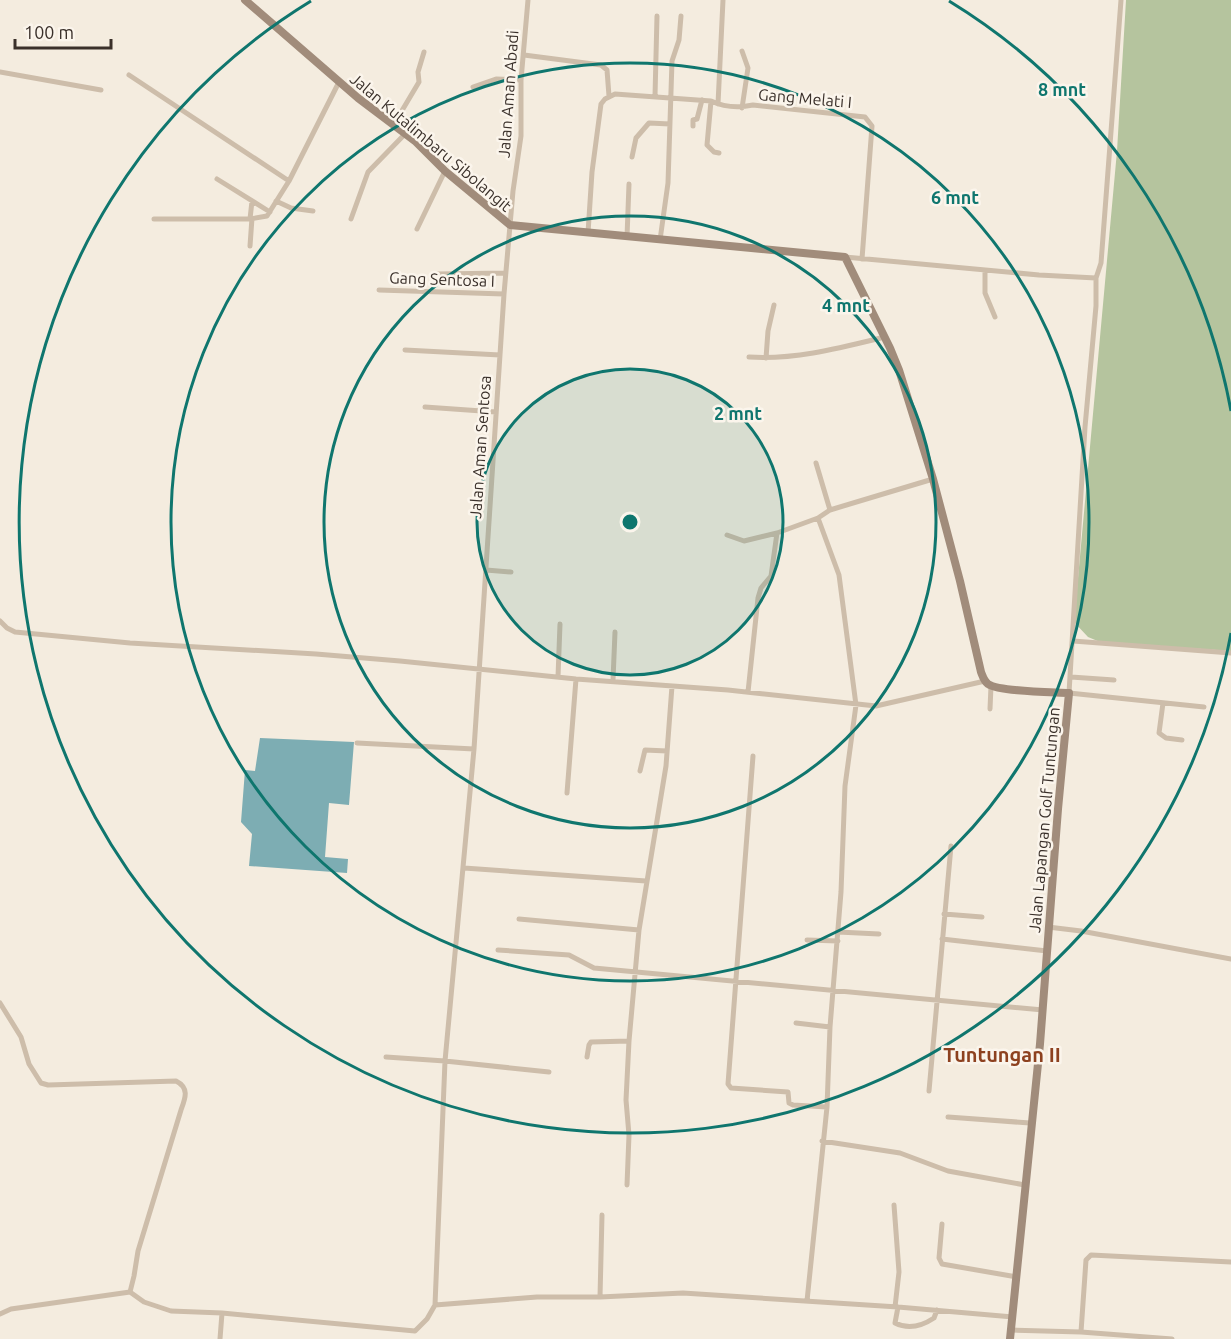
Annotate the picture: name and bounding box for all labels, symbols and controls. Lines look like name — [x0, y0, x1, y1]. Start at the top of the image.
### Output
scale bar — [15, 12, 111, 50]
text: 100 m — [24, 22, 74, 42]
street label: Jalan Aman Abadi — [495, 30, 521, 158]
street label: Jalan Kutalimbaru Sibolangit — [347, 69, 516, 215]
text: 8 mnt — [1038, 79, 1086, 99]
street label: Gang Melati I — [757, 85, 853, 111]
text: 6 mnt — [931, 187, 979, 207]
street label: Gang Sentosa I — [389, 268, 495, 290]
text: 4 mnt — [822, 295, 870, 315]
street label: Jalan Aman Sentosa — [466, 375, 494, 519]
text: 2 mnt — [714, 403, 762, 423]
centre of rings — [620, 512, 640, 532]
street label: Jalan Lapangan Golf Tuntungan — [1025, 706, 1063, 934]
district label: Tuntungan II — [943, 1043, 1061, 1066]

